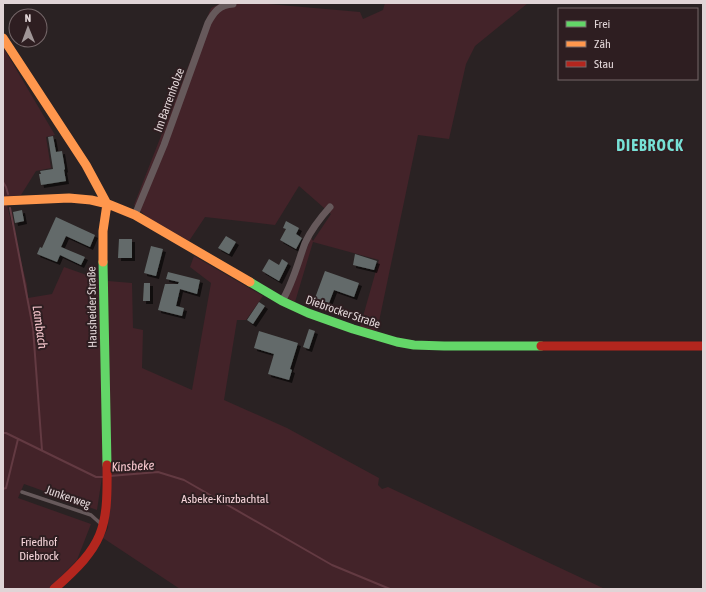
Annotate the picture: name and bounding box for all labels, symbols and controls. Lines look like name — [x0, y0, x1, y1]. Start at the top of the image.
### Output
north arrow — [8, 8, 48, 48]
legend — [558, 8, 698, 80]
text: N — [24, 12, 31, 24]
text: Frei — [594, 17, 610, 31]
text: Zäh — [594, 37, 611, 51]
text: Stau — [594, 57, 614, 71]
street label: Im Barrenholze — [151, 66, 187, 134]
district label: DIEBROCK — [616, 136, 684, 154]
street label: Hausheider Straße — [84, 266, 100, 348]
street label: Diebrocker Straße — [304, 293, 382, 331]
water label: Lambach — [30, 304, 51, 350]
water label: Kinsbeke — [111, 457, 155, 475]
street label: Junkerweg — [43, 483, 93, 512]
park label: Asbeke-Kinzbachtal — [181, 492, 269, 506]
park label: Friedhof Diebrock — [19, 535, 59, 563]

